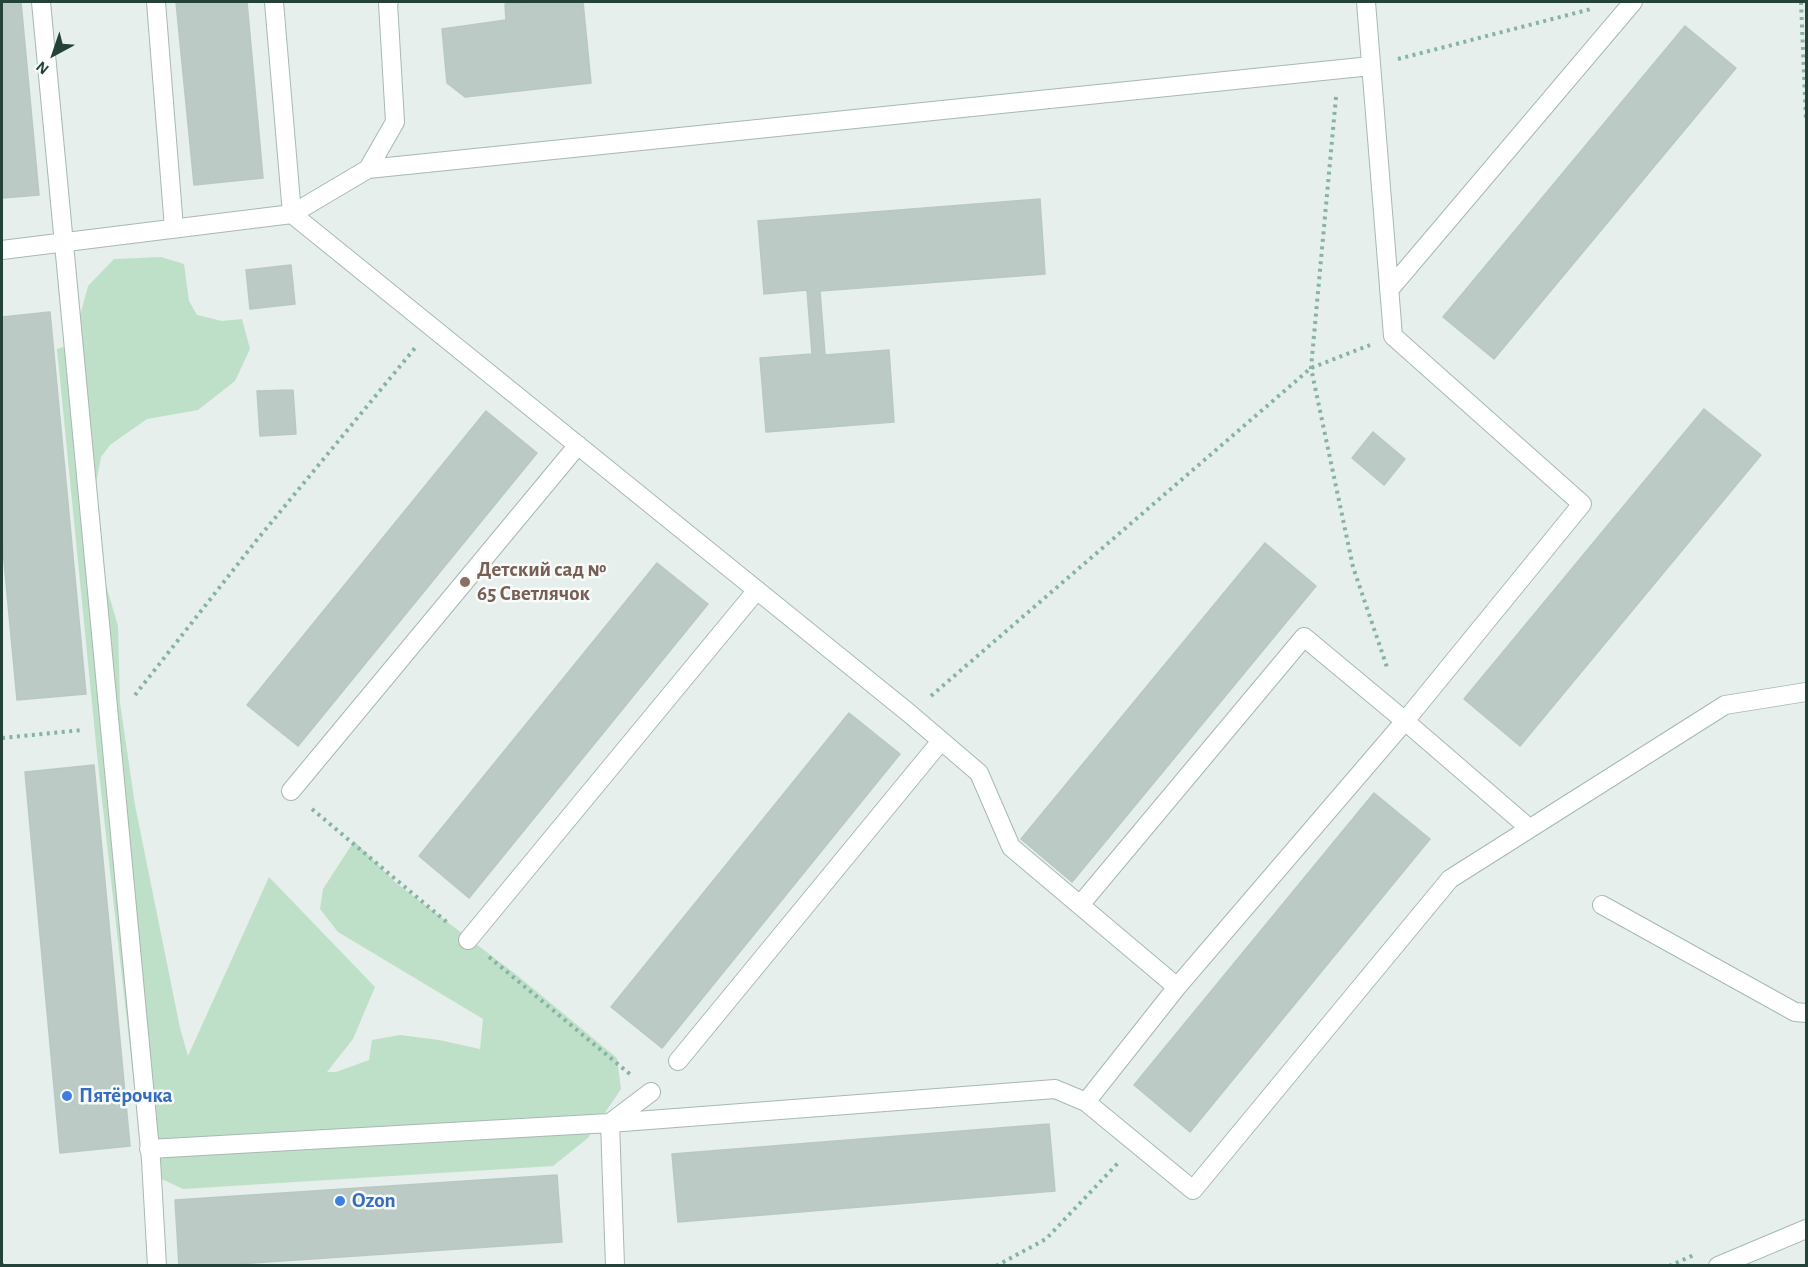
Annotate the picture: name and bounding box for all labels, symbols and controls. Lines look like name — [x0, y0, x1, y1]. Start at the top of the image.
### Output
north arrow — [24, 24, 84, 84]
text: N — [33, 58, 52, 77]
place label: Детский сад № 65 Светлячок — [477, 557, 606, 607]
marker: Детский сад № 65 Светлячок — [458, 575, 472, 589]
place label: Пятёрочка — [79, 1083, 173, 1109]
marker: Пятёрочка — [60, 1089, 74, 1103]
place label: Ozon — [352, 1188, 396, 1214]
marker: Ozon — [333, 1194, 347, 1208]

